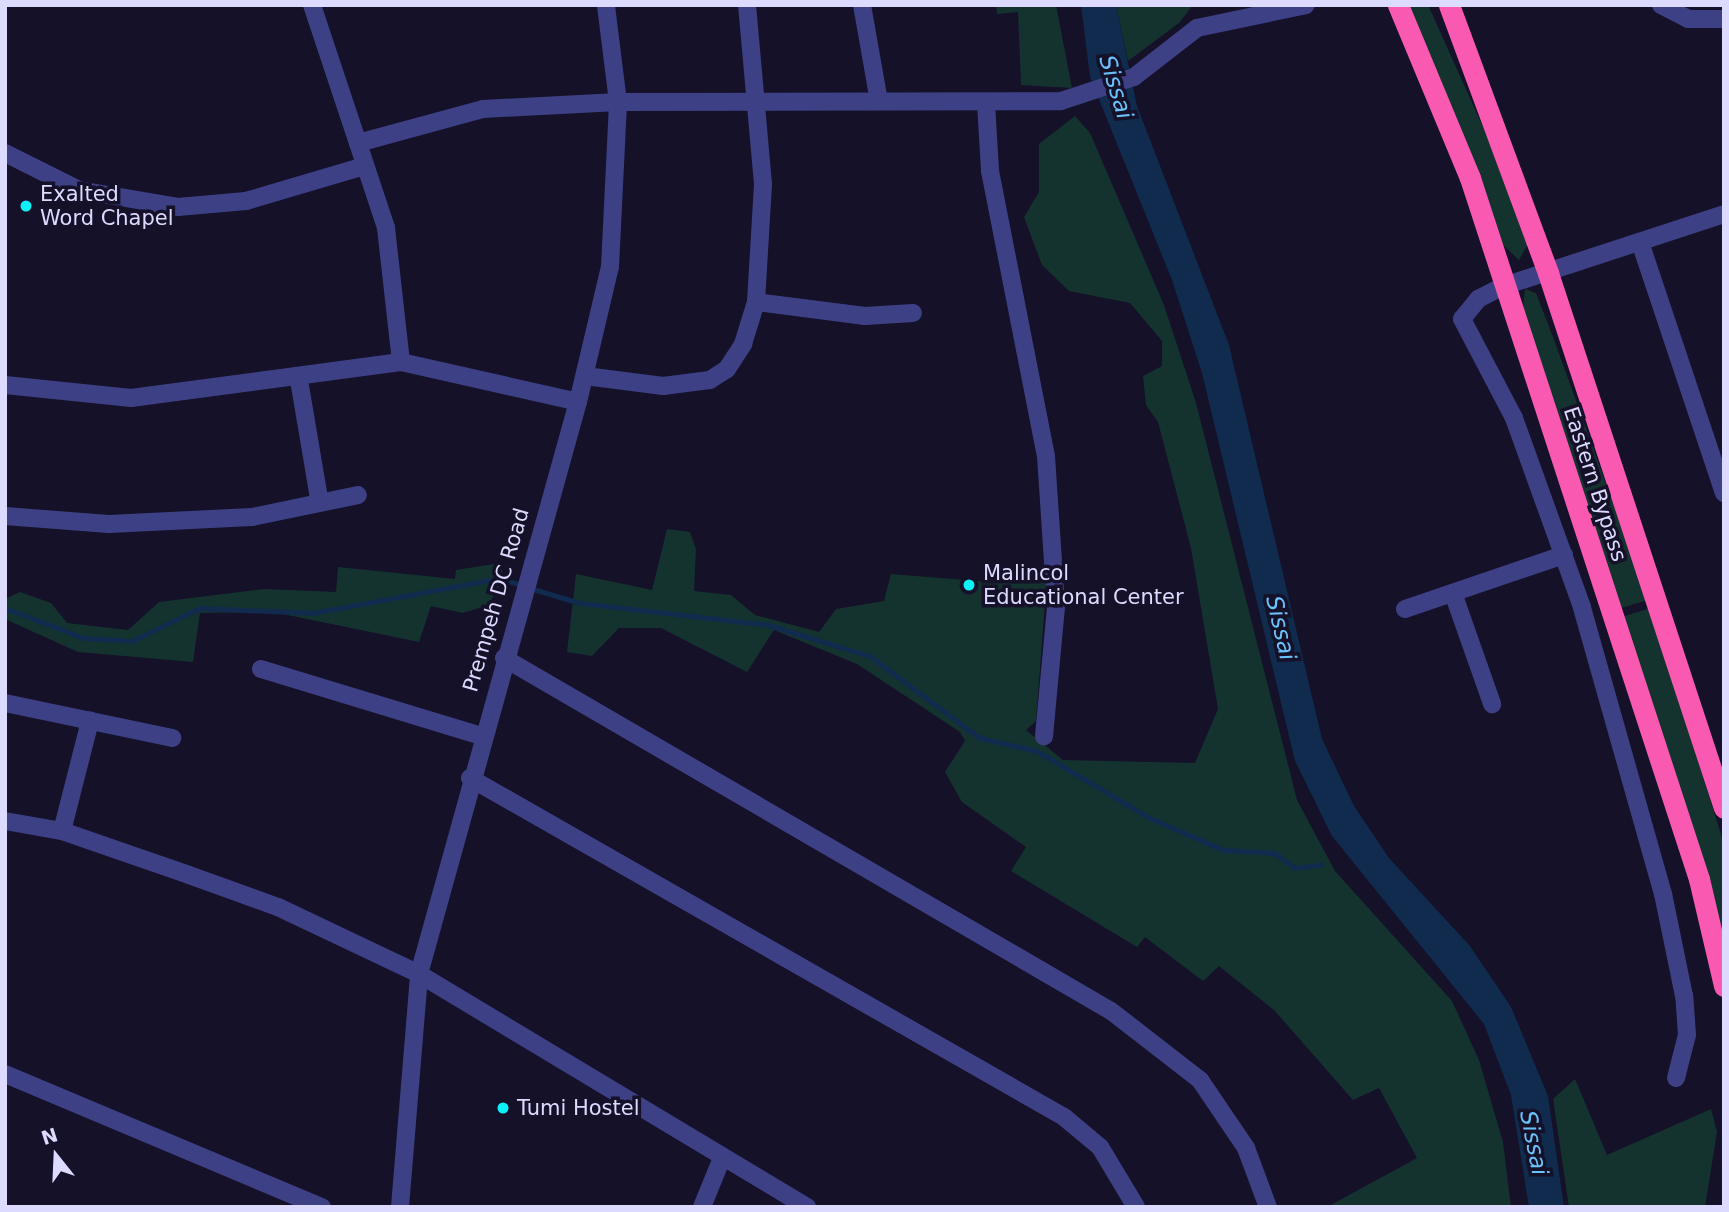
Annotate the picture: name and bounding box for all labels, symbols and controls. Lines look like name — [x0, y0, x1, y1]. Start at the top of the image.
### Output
water label: Sissai — [1093, 52, 1139, 122]
place label: Exalted Word Chapel — [40, 181, 174, 231]
marker: Exalted Word Chapel — [18, 198, 34, 214]
street label: Eastern Bypass — [1558, 403, 1632, 565]
street label: Prempeh DC Road — [458, 505, 534, 695]
place label: Malincol Educational Center — [983, 560, 1184, 610]
marker: Malincol Educational Center — [961, 577, 977, 593]
water label: Sissai — [1260, 593, 1302, 663]
place label: Tumi Hostel — [517, 1095, 639, 1121]
marker: Tumi Hostel — [495, 1100, 511, 1116]
water label: Sissai — [1514, 1108, 1554, 1178]
north arrow — [21, 1121, 91, 1191]
text: N — [39, 1123, 60, 1149]

